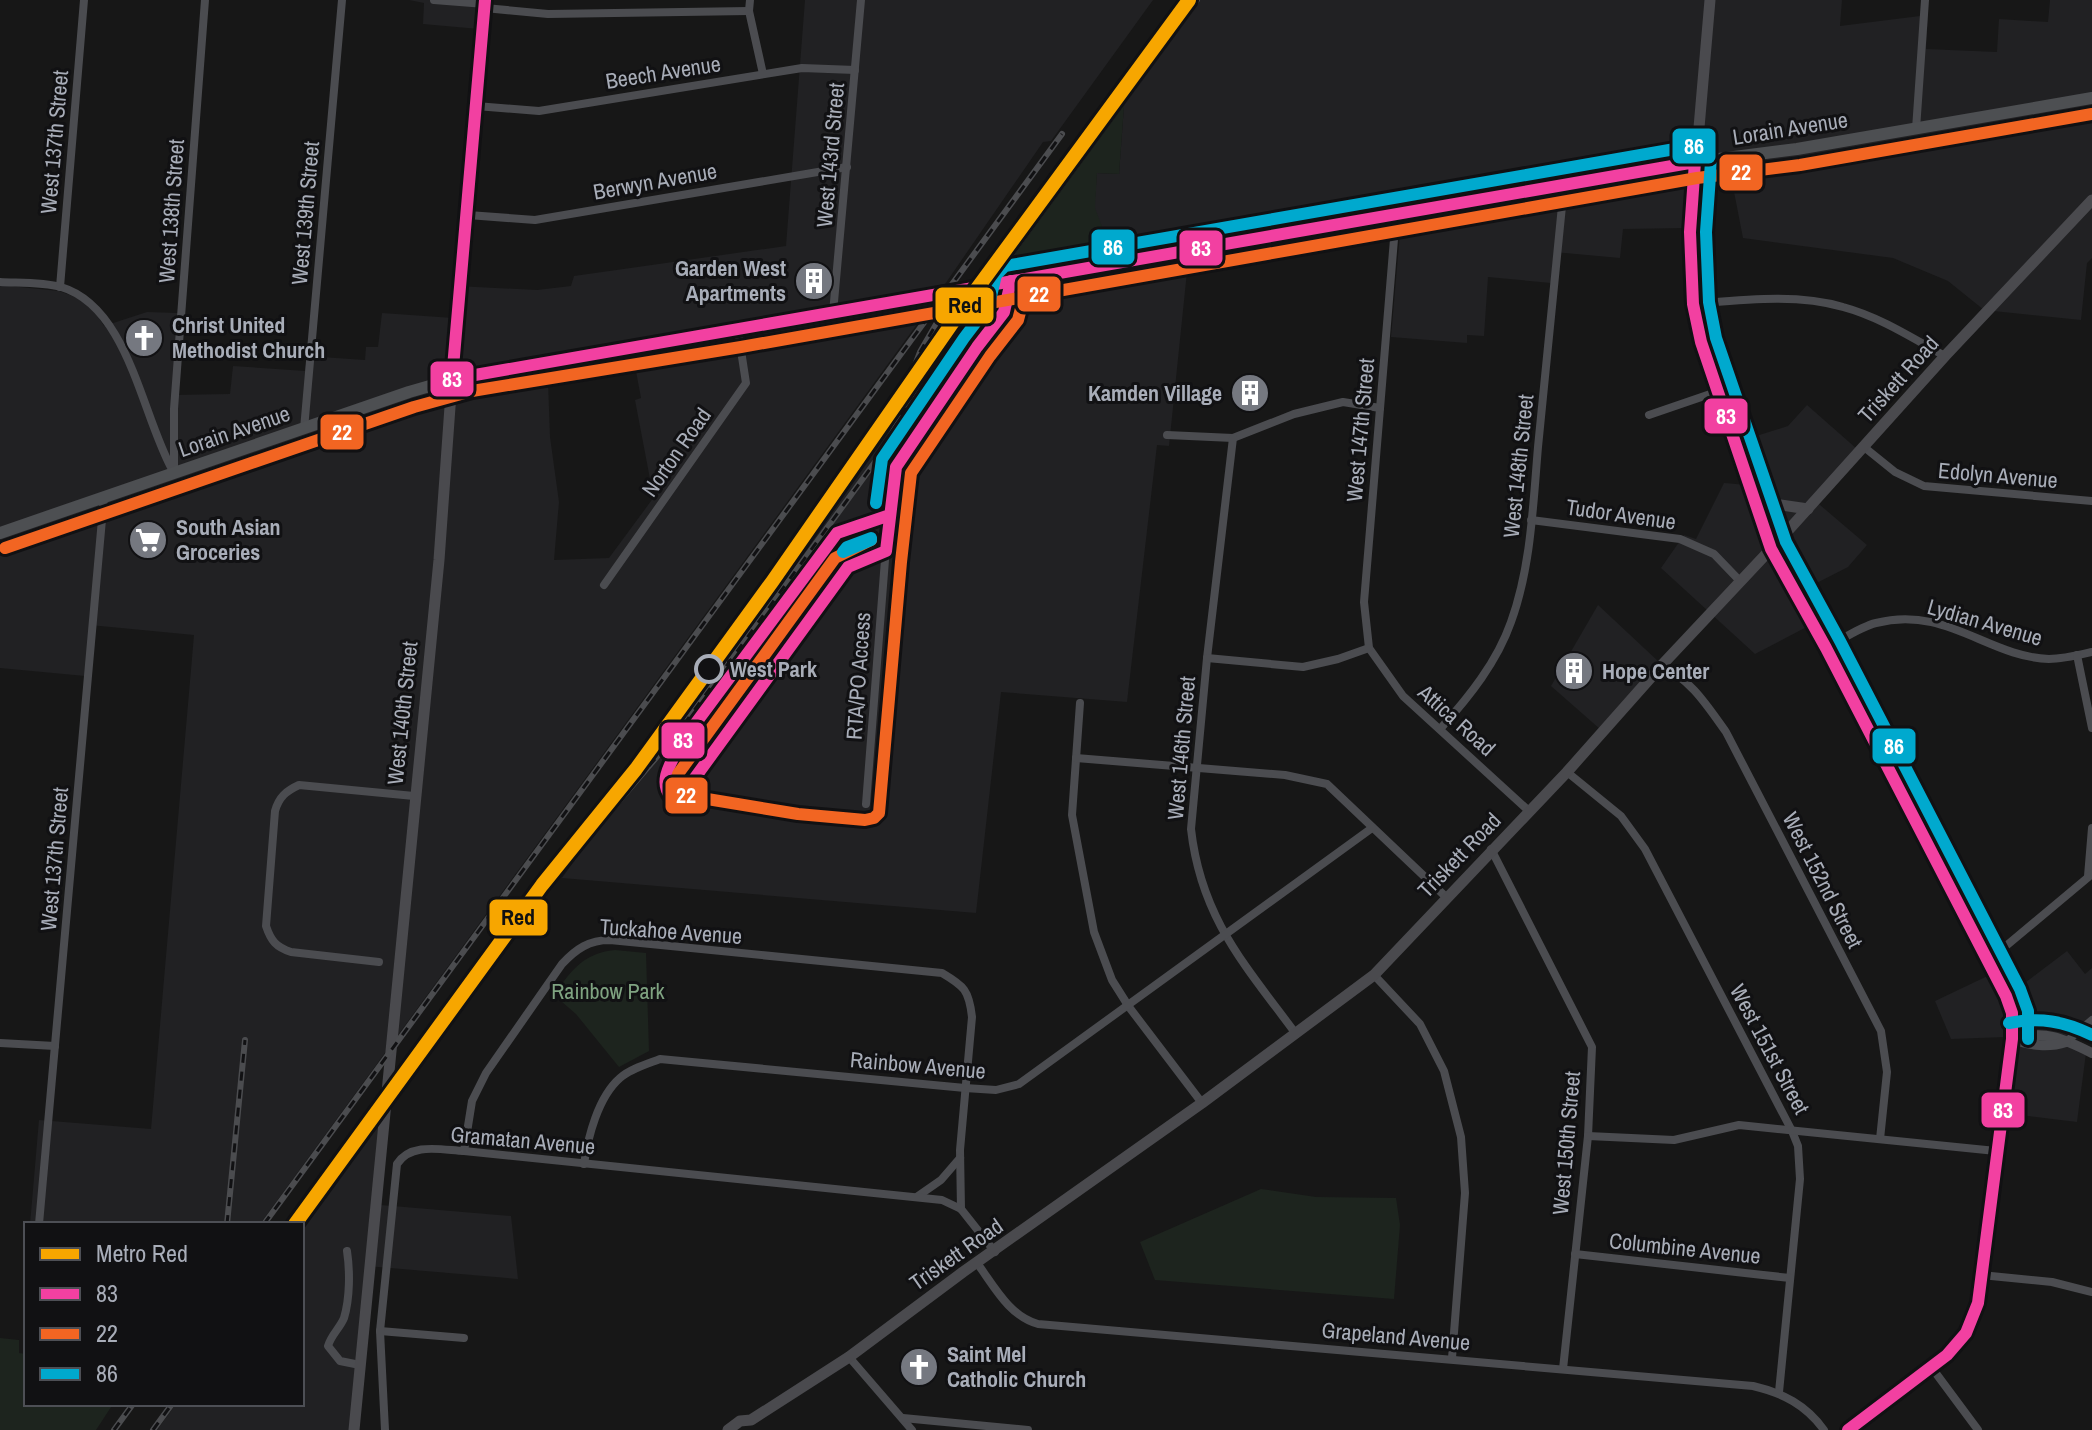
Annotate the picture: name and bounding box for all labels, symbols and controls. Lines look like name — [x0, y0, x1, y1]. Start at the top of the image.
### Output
street label: Beech Avenue — [603, 48, 723, 96]
street label: West 137th Street — [33, 69, 75, 215]
street label: West 143rd Street — [809, 81, 851, 229]
street label: Lorain Avenue — [1730, 104, 1850, 152]
line badge: 86 — [1671, 127, 1717, 165]
text: 86 — [1684, 131, 1704, 161]
street label: West 138th Street — [151, 138, 191, 284]
street label: West 139th Street — [284, 140, 326, 286]
line badge: 22 — [1718, 153, 1764, 192]
street label: Berwyn Avenue — [591, 155, 719, 207]
text: 22 — [1731, 157, 1751, 187]
line badge: 86 — [1090, 228, 1136, 266]
line badge: 83 — [1178, 229, 1224, 267]
text: 86 — [1103, 232, 1123, 262]
text: 83 — [1191, 233, 1211, 263]
place label: Garden West Apartments — [675, 253, 786, 308]
building icon: Garden West Apartments — [793, 260, 835, 302]
line badge: 22 — [1016, 275, 1062, 313]
text: 22 — [1029, 279, 1049, 309]
line badge: Red — [934, 286, 995, 325]
text: Red — [948, 290, 982, 320]
place label: Christ United Methodist Church — [172, 310, 325, 365]
church icon: Christ United Methodist Church — [123, 317, 165, 359]
street label: Triskett Road — [1851, 329, 1945, 429]
street label: West 147th Street — [1339, 357, 1381, 503]
line badge: 83 — [429, 360, 475, 398]
text: 83 — [442, 364, 462, 394]
building icon: Kamden Village — [1229, 372, 1271, 414]
place label: Kamden Village — [1088, 378, 1222, 408]
street label: West 148th Street — [1496, 393, 1540, 539]
line badge: 83 — [1703, 397, 1749, 435]
street label: Lorain Avenue — [174, 398, 294, 464]
text: 83 — [1716, 401, 1736, 431]
street label: Norton Road — [634, 402, 718, 502]
line badge: 22 — [319, 413, 365, 451]
text: 22 — [332, 417, 352, 447]
street label: Edolyn Avenue — [1937, 455, 2059, 495]
street label: Tudor Avenue — [1564, 491, 1678, 537]
place label: South Asian Groceries — [176, 512, 281, 567]
supermarket icon: South Asian Groceries — [127, 519, 169, 561]
street label: Lydian Avenue — [1924, 591, 2046, 653]
street label: RTA/PO Access — [839, 611, 877, 741]
street label: West 140th Street — [380, 640, 424, 786]
building icon: Hope Center — [1553, 650, 1595, 692]
place label: West Park — [730, 654, 818, 684]
marker: West Park — [695, 655, 723, 683]
place label: Hope Center — [1602, 656, 1709, 686]
street label: West 146th Street — [1160, 675, 1202, 821]
street label: Attica Road — [1411, 677, 1502, 763]
line badge: 83 — [660, 721, 706, 760]
text: 83 — [673, 725, 693, 755]
line badge: 86 — [1871, 727, 1917, 765]
text: 86 — [1884, 731, 1904, 761]
line badge: 22 — [664, 776, 709, 815]
text: 22 — [676, 780, 696, 810]
street label: West 137th Street — [33, 786, 75, 932]
street label: Triskett Road — [1411, 806, 1507, 904]
street label: West 152nd Street — [1776, 807, 1870, 953]
line badge: Red — [488, 898, 549, 937]
text: Red — [501, 902, 535, 932]
street label: Tuckahoe Avenue — [599, 911, 743, 951]
park label: Rainbow Park — [551, 976, 666, 1006]
street label: West 151st Street — [1723, 979, 1817, 1119]
street label: Rainbow Avenue — [849, 1044, 987, 1086]
street label: West 150th Street — [1545, 1070, 1587, 1216]
line badge: 83 — [1980, 1091, 2026, 1129]
text: 83 — [1993, 1095, 2013, 1125]
street label: Gramatan Avenue — [449, 1119, 597, 1161]
street label: Triskett Road — [903, 1211, 1009, 1297]
legend — [24, 1222, 304, 1406]
street label: Columbine Avenue — [1608, 1225, 1762, 1271]
text: Metro Red — [96, 1237, 188, 1269]
text: 83 — [96, 1277, 118, 1309]
street label: Grapeland Avenue — [1320, 1315, 1472, 1357]
text: 22 — [96, 1317, 118, 1349]
place label: Saint Mel Catholic Church — [947, 1339, 1086, 1394]
church icon: Saint Mel Catholic Church — [898, 1346, 940, 1388]
text: 86 — [96, 1357, 118, 1389]

